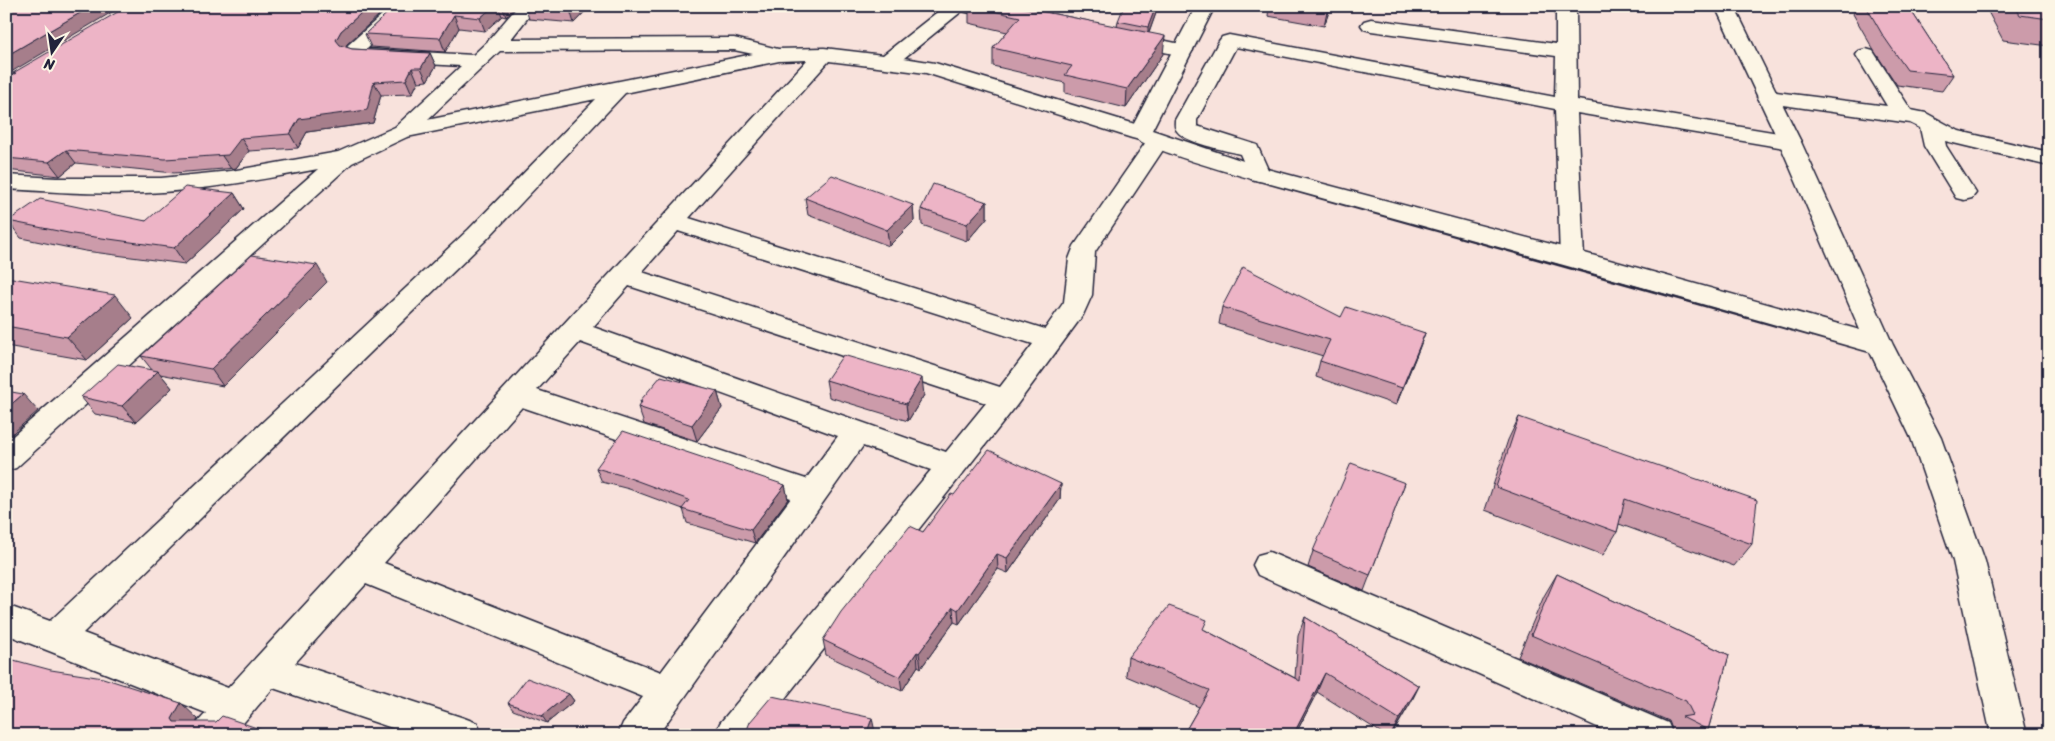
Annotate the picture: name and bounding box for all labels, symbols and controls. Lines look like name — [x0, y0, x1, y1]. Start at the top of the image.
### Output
north arrow — [28, 28, 78, 78]
text: N — [41, 51, 58, 78]

